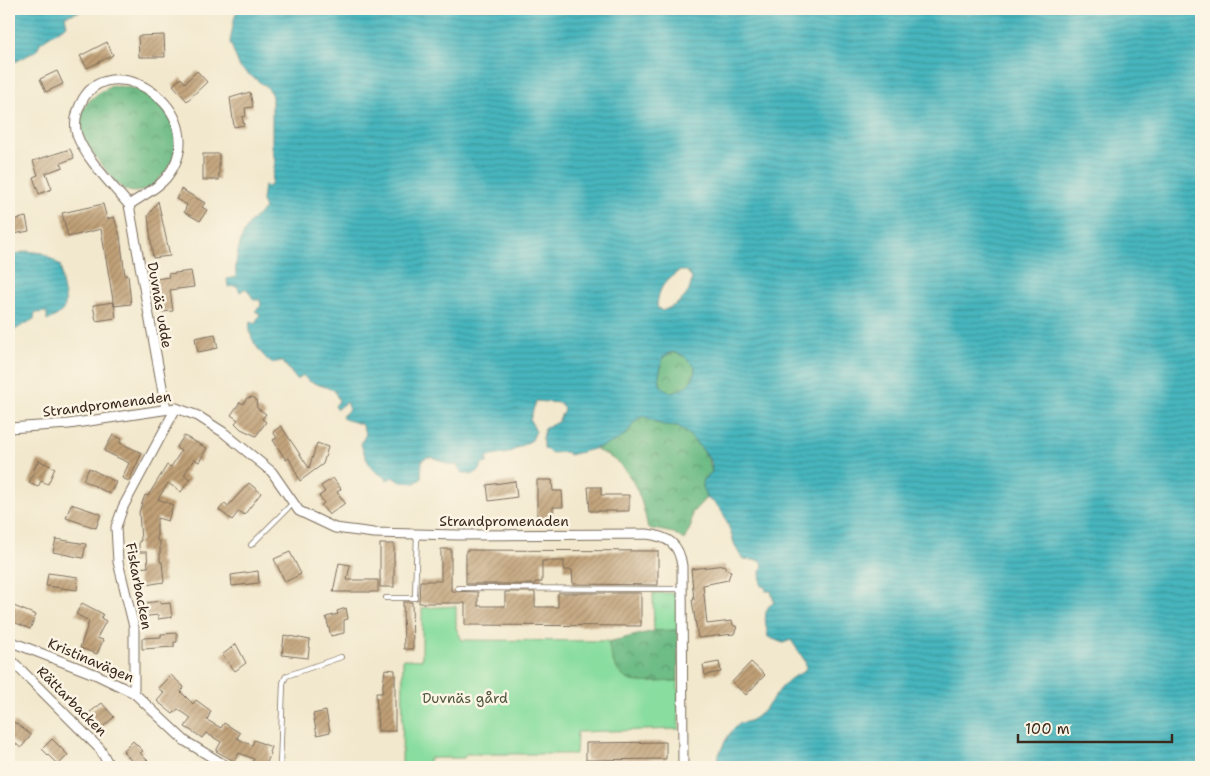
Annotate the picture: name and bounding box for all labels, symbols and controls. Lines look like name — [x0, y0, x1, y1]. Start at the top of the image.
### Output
street label: Duvnäs udde — [144, 260, 176, 350]
street label: Strandpromenaden — [42, 387, 173, 421]
street label: Strandpromenaden — [439, 512, 569, 530]
street label: Fiskarbacken — [122, 541, 156, 631]
street label: Kristinavägen — [45, 634, 137, 686]
street label: Rättarbacken — [33, 662, 111, 740]
park label: Duvnäs gård — [422, 689, 508, 707]
scale bar — [1018, 711, 1171, 743]
text: 100 m — [1025, 719, 1070, 739]

